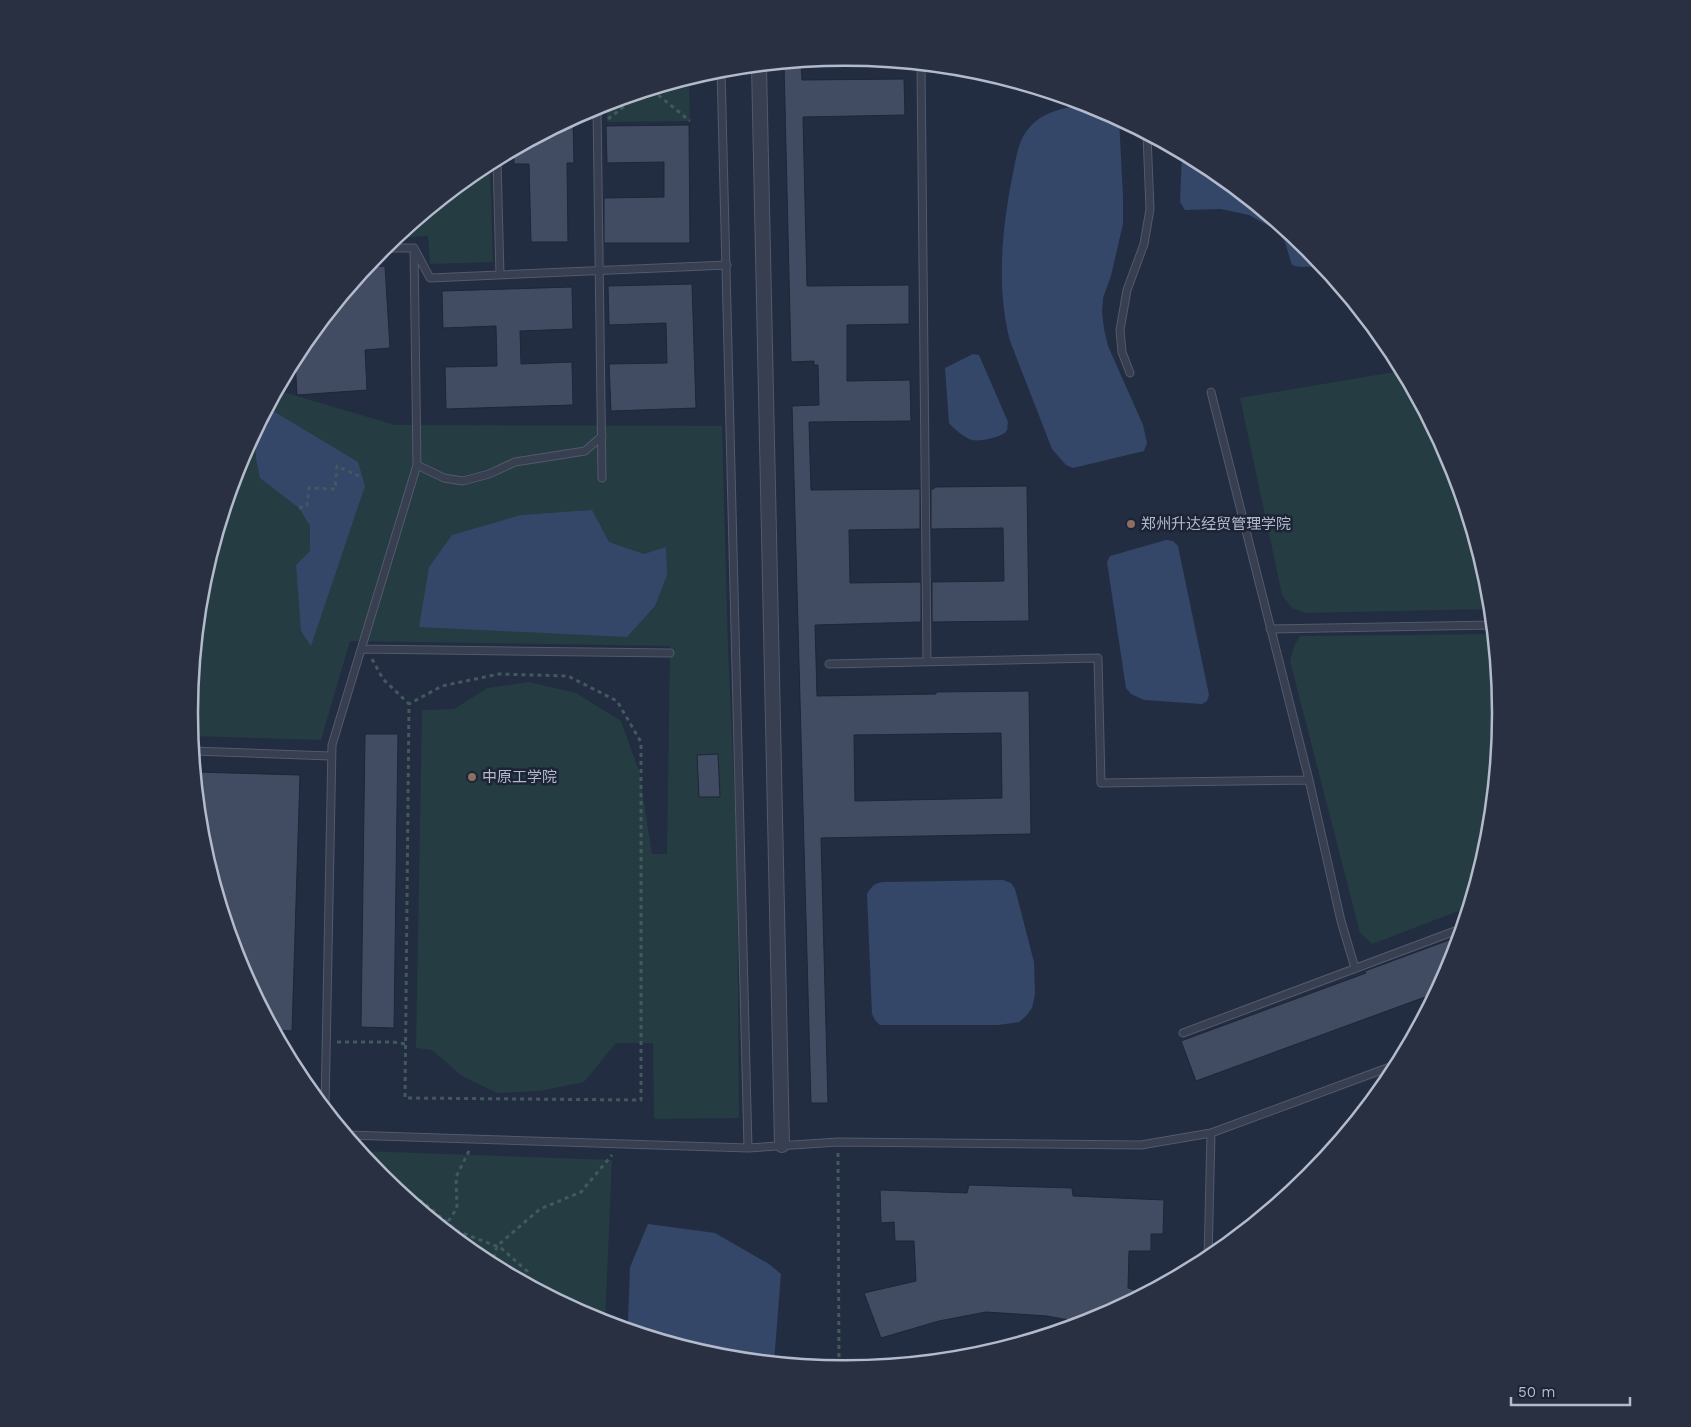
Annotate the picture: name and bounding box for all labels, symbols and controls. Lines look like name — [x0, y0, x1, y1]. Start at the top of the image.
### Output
place label: 郑州升达经贸管理学院 — [1141, 515, 1291, 533]
marker: 郑州升达经贸管理学院 — [1125, 518, 1137, 530]
place label: 中原工学院 — [482, 768, 557, 786]
marker: 中原工学院 — [466, 771, 478, 783]
scale bar — [1511, 1374, 1630, 1406]
text: 50 m — [1518, 1383, 1555, 1401]

